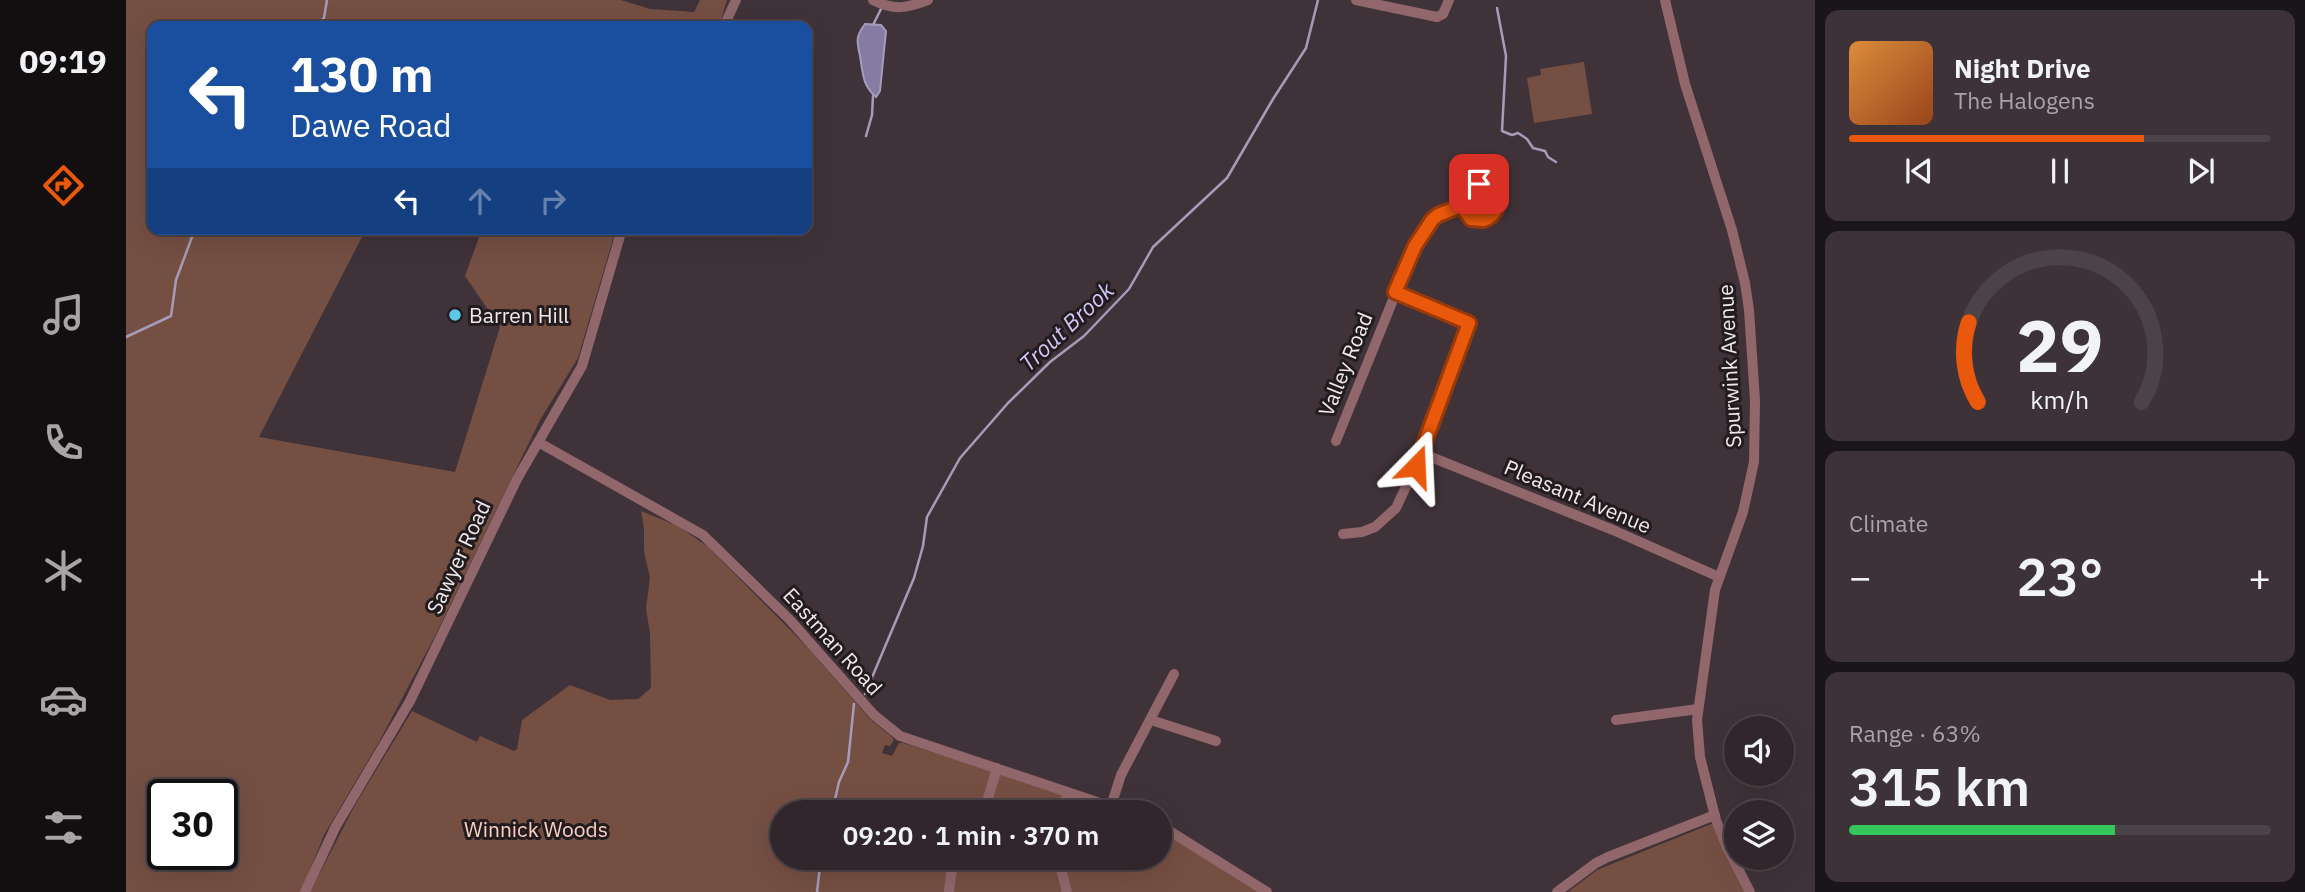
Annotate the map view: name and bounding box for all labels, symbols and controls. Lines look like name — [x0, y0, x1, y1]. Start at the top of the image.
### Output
text: 09:19 — [19, 40, 107, 82]
text: 130 m — [290, 42, 434, 105]
icon: left — [175, 49, 266, 140]
text: Night Drive — [1954, 51, 2091, 85]
text: The Halogens — [1954, 85, 2095, 115]
text: Dawe Road — [290, 104, 452, 146]
icon: previous — [1900, 152, 1938, 190]
icon: pause — [2041, 152, 2079, 190]
icon: next — [2182, 152, 2220, 190]
pin — [1449, 154, 1509, 214]
icon: directions — [39, 161, 88, 210]
icon: arrive — [1460, 165, 1498, 203]
icon: left — [388, 182, 426, 220]
icon: ahead — [461, 182, 499, 220]
icon: right — [534, 182, 572, 220]
water label: Trout Brook — [1013, 274, 1120, 377]
street label: Spurwink Avenue — [1711, 284, 1747, 448]
icon: music — [39, 290, 88, 339]
text: 29 — [2016, 297, 2104, 392]
place label: Barren Hill — [469, 301, 569, 329]
marker: Barren Hill — [447, 307, 463, 323]
street label: Valley Road — [1311, 308, 1379, 420]
text: km/h — [2031, 383, 2089, 416]
icon: phone — [39, 418, 88, 467]
position arrow — [1379, 429, 1453, 503]
street label: Pleasant Avenue — [1500, 452, 1656, 540]
street label: Sawyer Road — [419, 496, 497, 618]
text: Climate — [1849, 508, 1928, 538]
text: 23° — [2017, 543, 2103, 610]
icon: climate — [39, 546, 88, 595]
text: − — [1849, 552, 1872, 601]
text: + — [2248, 552, 2271, 601]
street label: Eastman Road — [777, 581, 889, 701]
icon: car — [39, 675, 88, 724]
map controls — [1724, 716, 1794, 870]
button: sound — [1724, 716, 1794, 786]
text: Range · 63% — [1849, 718, 1981, 748]
text: 315 km — [1849, 753, 2030, 820]
speed limit sign: 30 — [147, 779, 238, 870]
button: layers — [1724, 800, 1794, 870]
icon: filters — [39, 803, 88, 852]
park label: Winnick Woods — [464, 815, 608, 843]
text: 09:20 · 1 min · 370 m — [843, 818, 1099, 852]

